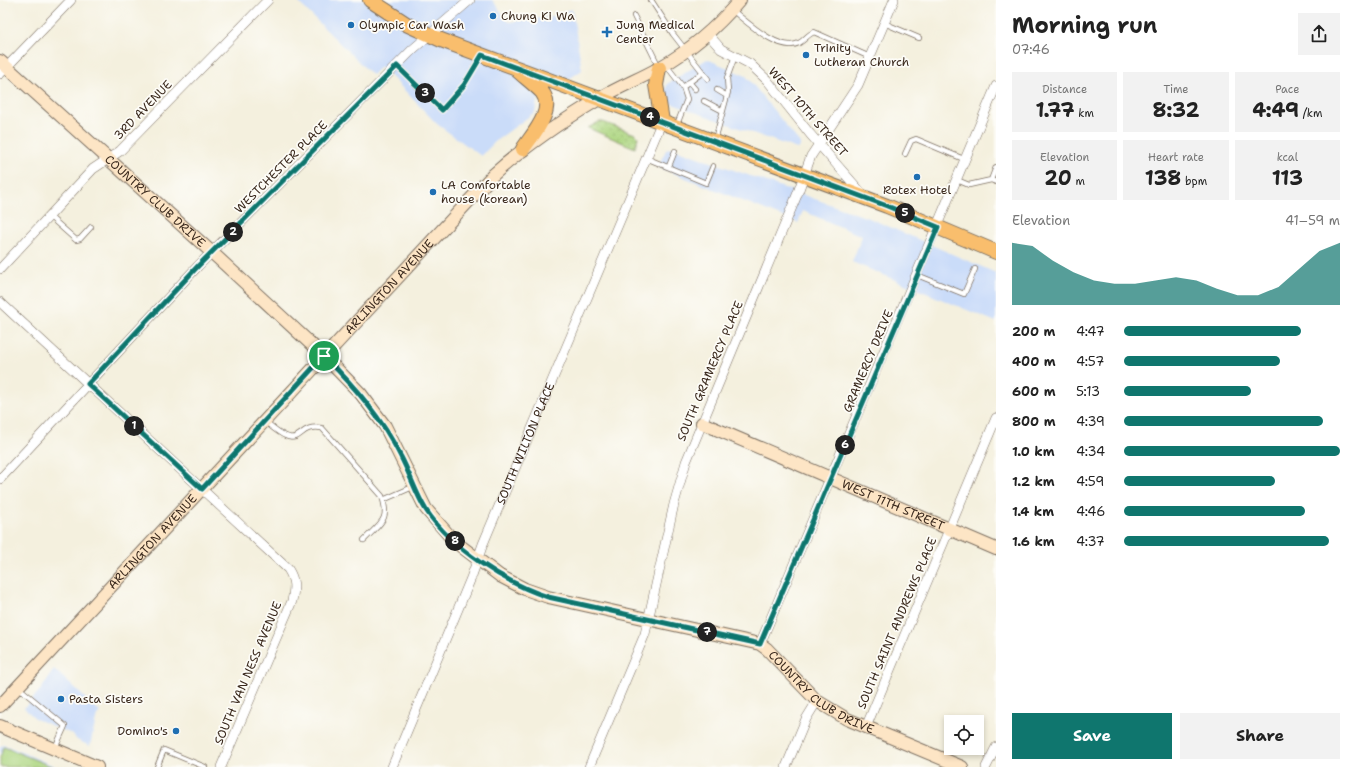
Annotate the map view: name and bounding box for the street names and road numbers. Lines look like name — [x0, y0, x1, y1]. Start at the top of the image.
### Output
street label: WEST 10TH STREET — [765, 64, 852, 160]
street label: 3RD AVENUE — [110, 77, 176, 143]
street label: WESTCHESTER PLACE — [231, 117, 331, 217]
street label: COUNTRY CLUB DRIVE — [101, 151, 209, 251]
street label: ARLINGTON AVENUE — [341, 236, 437, 338]
street label: SOUTH GRAMERCY PLACE — [673, 298, 747, 444]
street label: GRAMERCY DRIVE — [839, 307, 897, 415]
street label: SOUTH WILTON PLACE — [493, 380, 558, 507]
street label: WEST 11TH STREET — [839, 476, 948, 534]
street label: ARLINGTON AVENUE — [104, 491, 200, 593]
street label: SOUTH SAINT ANDREWS PLACE — [854, 535, 940, 711]
street label: SOUTH VAN NESS AVENUE — [211, 599, 285, 747]
street label: COUNTRY CLUB DRIVE — [765, 647, 877, 737]

